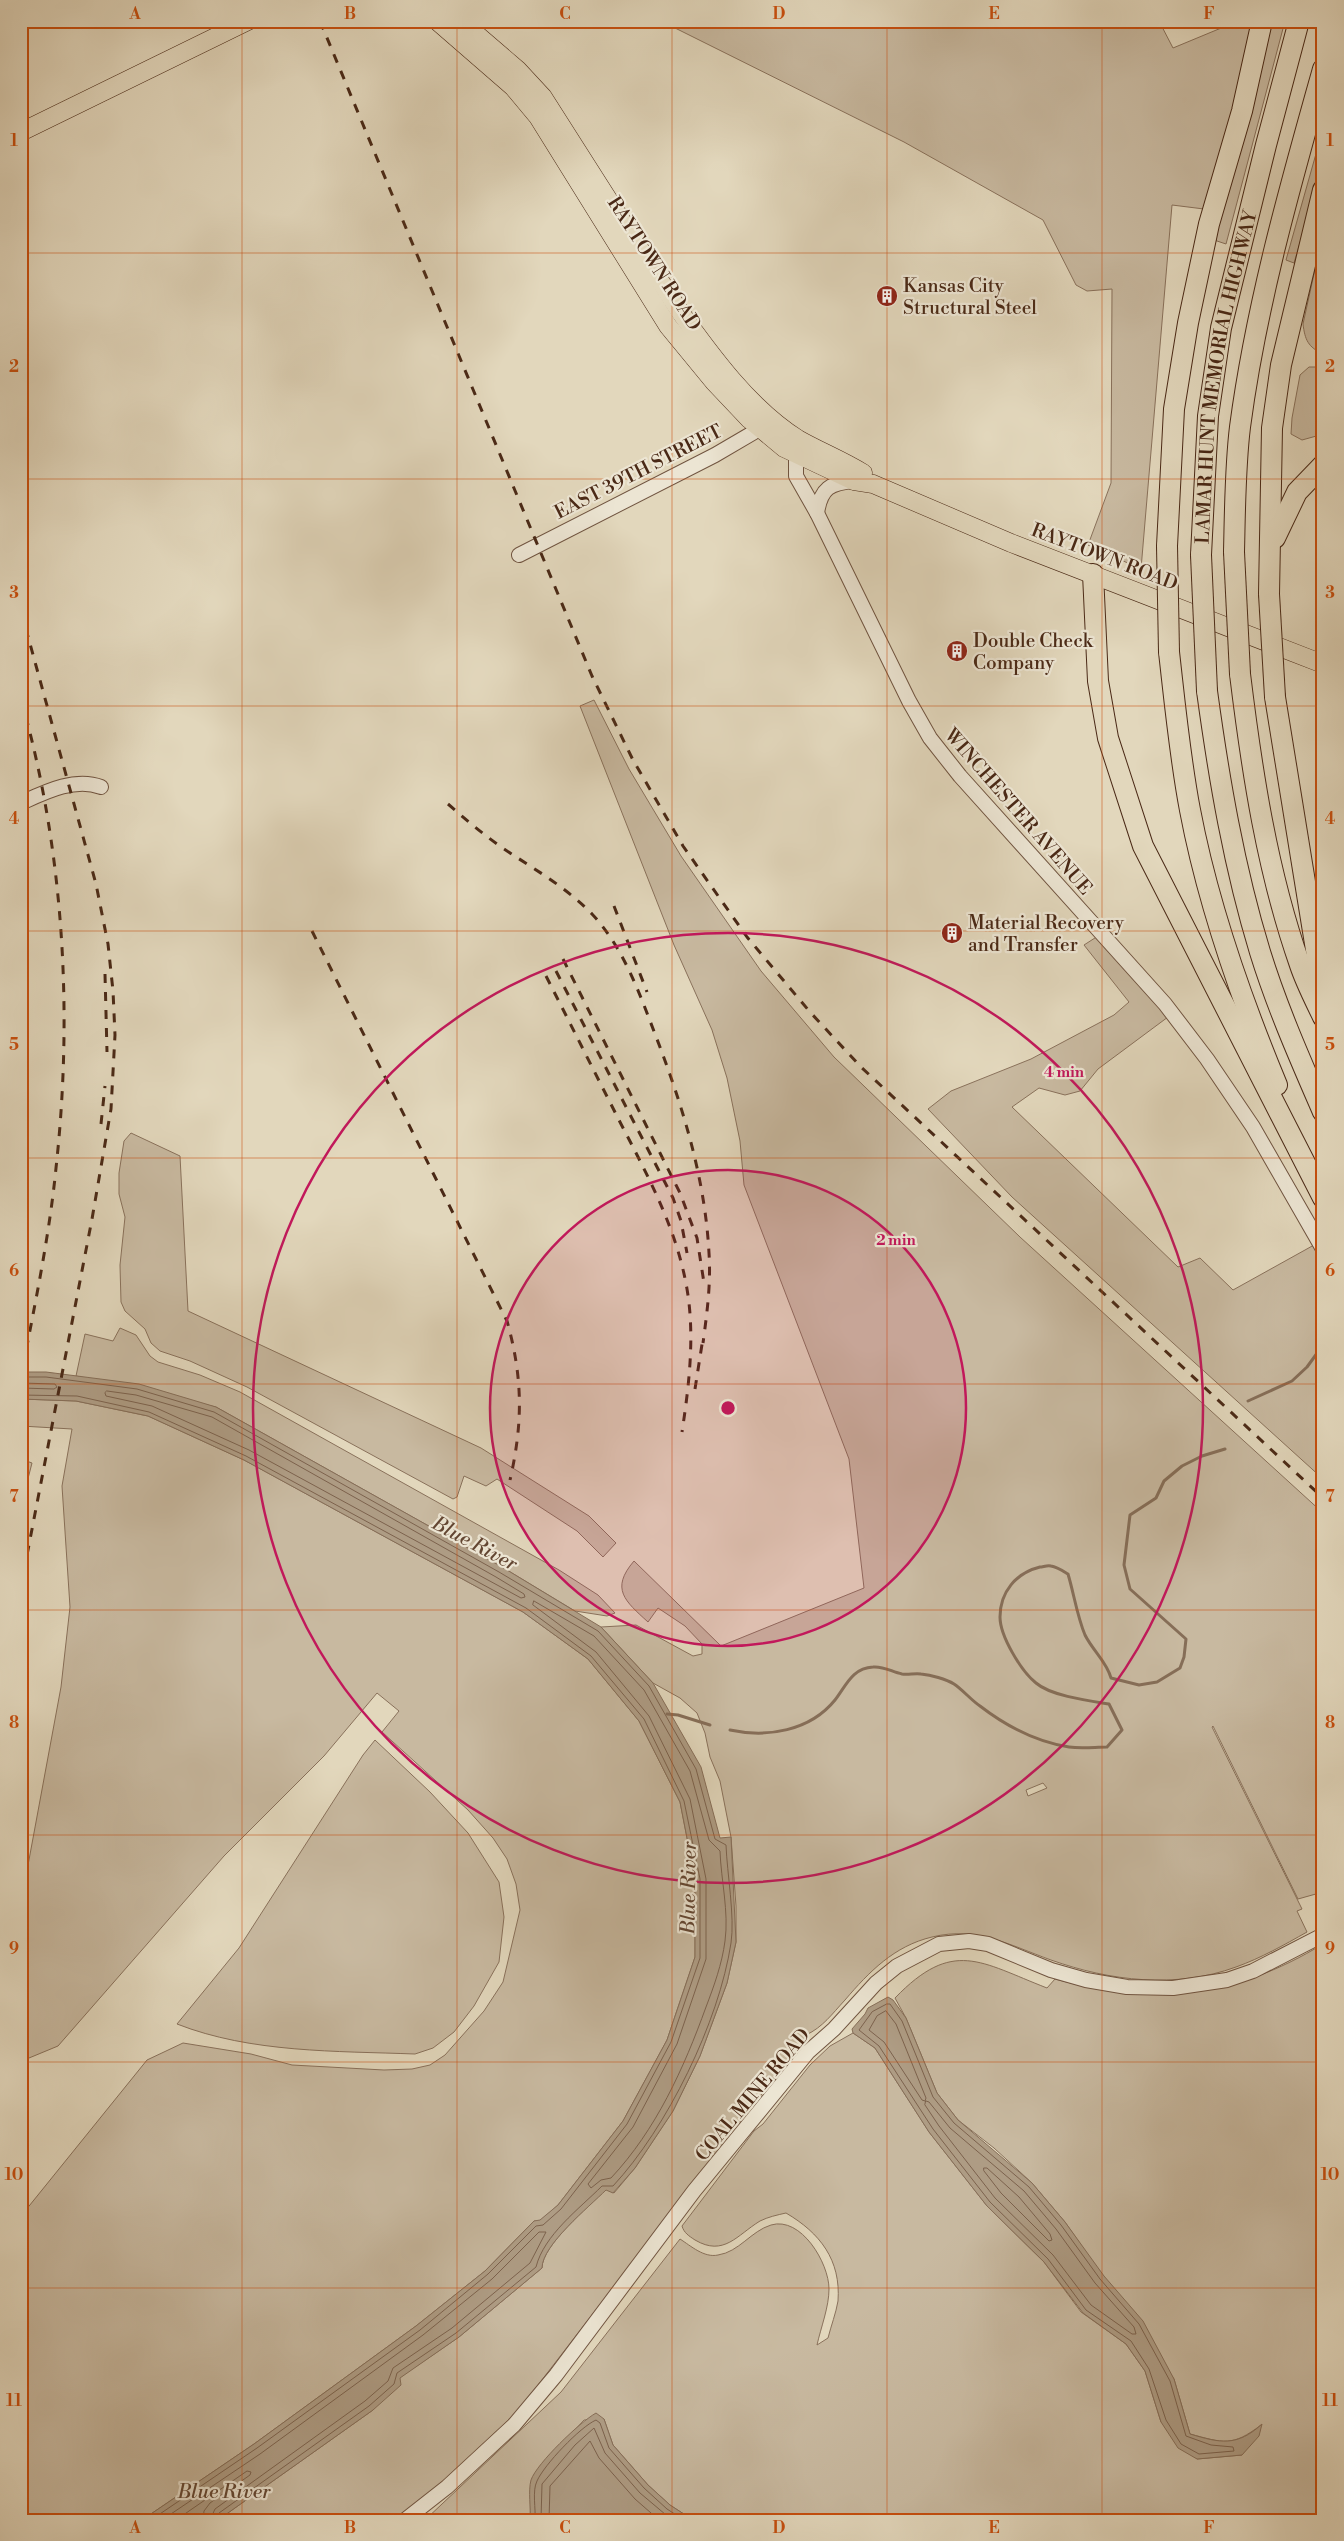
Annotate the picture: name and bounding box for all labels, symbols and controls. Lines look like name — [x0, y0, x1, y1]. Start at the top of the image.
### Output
text: A — [128, 4, 141, 24]
text: B — [344, 4, 356, 24]
text: C — [559, 4, 571, 24]
text: D — [773, 4, 786, 24]
text: E — [988, 4, 1000, 24]
text: F — [1203, 4, 1215, 24]
text: 1 — [10, 131, 18, 151]
text: 1 — [1326, 131, 1334, 151]
street label: RAYTOWN ROAD — [602, 192, 706, 335]
street label: LAMAR HUNT MEMORIAL HIGHWAY — [1191, 207, 1263, 545]
place label: Kansas City Structural Steel — [903, 274, 1037, 320]
building icon: Kansas City Structural Steel — [875, 284, 899, 308]
text: 2 — [9, 357, 19, 377]
text: 2 — [1325, 357, 1335, 377]
street label: EAST 39TH STREET — [550, 419, 726, 525]
street label: RAYTOWN ROAD — [1028, 518, 1181, 596]
text: 3 — [9, 583, 19, 603]
text: 3 — [1325, 583, 1335, 603]
place label: Double Check Company — [973, 629, 1094, 675]
building icon: Double Check Company — [945, 639, 969, 663]
street label: WINCHESTER AVENUE — [939, 723, 1097, 900]
text: 4 — [9, 809, 20, 829]
text: 4 — [1325, 809, 1336, 829]
place label: Material Recovery and Transfer — [968, 911, 1125, 957]
building icon: Material Recovery and Transfer — [940, 921, 964, 945]
text: 5 — [9, 1035, 19, 1055]
text: 5 — [1325, 1035, 1335, 1055]
text: 4 min — [1044, 1063, 1085, 1082]
text: 2 min — [876, 1231, 916, 1250]
text: 6 — [9, 1261, 19, 1281]
text: 6 — [1325, 1261, 1335, 1281]
centre of rings — [719, 1399, 737, 1417]
text: 7 — [9, 1487, 19, 1507]
text: 7 — [1325, 1487, 1335, 1507]
water label: Blue River — [427, 1511, 522, 1577]
text: 8 — [9, 1713, 19, 1733]
text: 8 — [1325, 1713, 1335, 1733]
water label: Blue River — [676, 1841, 703, 1936]
text: 9 — [9, 1939, 19, 1959]
text: 9 — [1325, 1939, 1335, 1959]
street label: COAL MINE ROAD — [690, 2023, 815, 2166]
text: 10 — [5, 2165, 23, 2185]
text: 10 — [1321, 2165, 1339, 2185]
text: 11 — [6, 2391, 22, 2411]
text: 11 — [1322, 2391, 1338, 2411]
water label: Blue River — [177, 2480, 271, 2505]
text: A — [128, 2518, 141, 2538]
text: B — [344, 2518, 356, 2538]
text: C — [559, 2518, 571, 2538]
text: D — [773, 2518, 786, 2538]
text: E — [988, 2518, 1000, 2538]
text: F — [1203, 2518, 1215, 2538]

